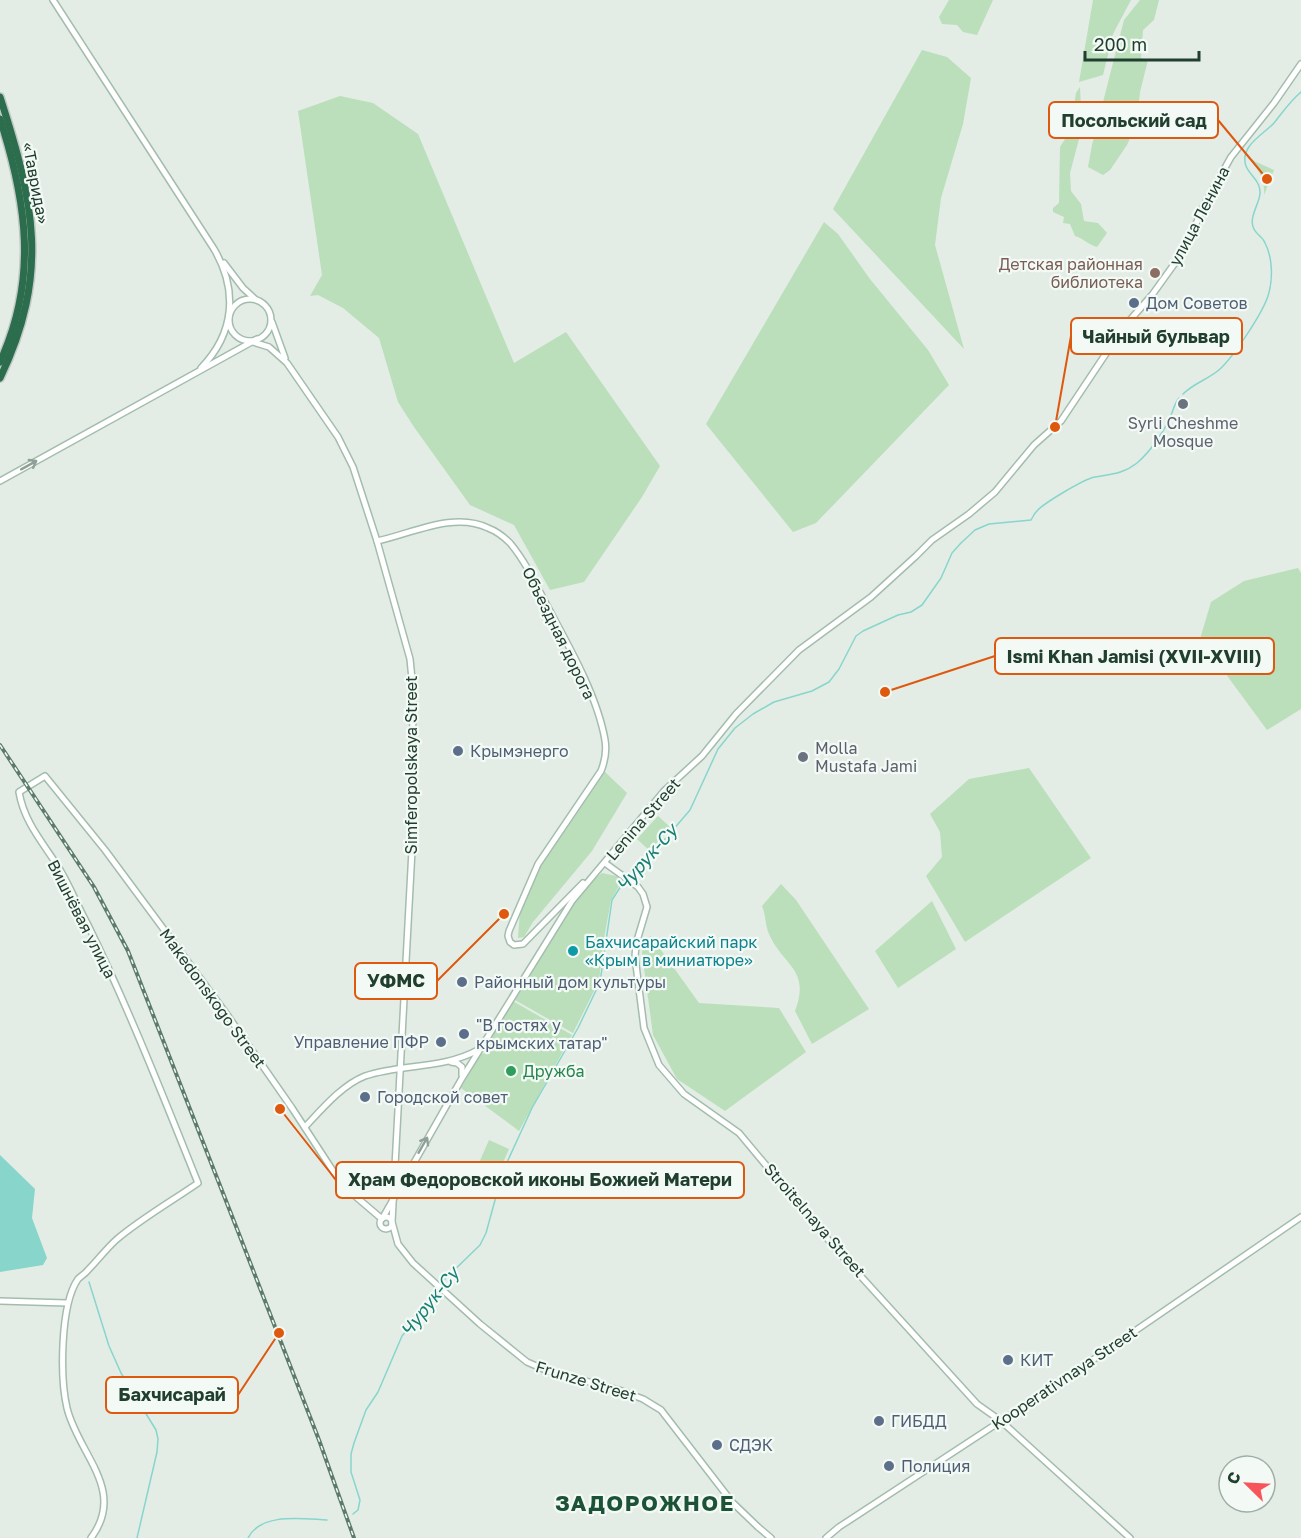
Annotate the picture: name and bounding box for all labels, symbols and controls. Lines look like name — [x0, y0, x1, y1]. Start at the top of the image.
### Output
scale bar — [1085, 24, 1199, 62]
text: 200 m — [1094, 33, 1147, 55]
callout: Посольский сад — [1049, 102, 1218, 138]
text: Посольский сад — [1061, 109, 1207, 131]
street label: «Таврида» — [18, 141, 54, 226]
street label: улица Ленина — [1164, 163, 1234, 269]
place label: Детская районная библиотека — [999, 254, 1143, 292]
marker: Детская районная библиотека — [1148, 266, 1162, 280]
place label: Дом Советов — [1146, 293, 1248, 313]
marker: Дом Советов — [1127, 296, 1141, 310]
callout: Чайный бульвар — [1071, 318, 1242, 354]
text: Чайный бульвар — [1082, 325, 1230, 347]
marker: Syrli Cheshme Mosque — [1176, 397, 1190, 411]
place label: Syrli Cheshme Mosque — [1128, 413, 1238, 451]
one-way arrow — [20, 459, 38, 470]
street label: Объездная дорога — [518, 563, 600, 703]
callout: Ismi Khan Jamisi (XVII-XVIII) — [995, 638, 1274, 674]
text: Ismi Khan Jamisi (XVII-XVIII) — [1006, 645, 1262, 667]
street label: Simferopolskaya Street — [401, 676, 421, 854]
place label: Molla Mustafa Jami — [815, 738, 917, 776]
place label: Крымэнерго — [470, 741, 569, 761]
marker: Крымэнерго — [451, 744, 465, 758]
marker: Molla Mustafa Jami — [796, 750, 810, 764]
street label: Lenina Street — [602, 774, 684, 864]
water label: Чурук-Су — [611, 817, 683, 895]
street label: Вишнёвая улица — [43, 856, 121, 982]
street label: Makedonskogo Street — [156, 924, 270, 1072]
place label: Бахчисарайский парк «Крым в миниатюре» — [585, 932, 757, 970]
marker: Бахчисарайский парк «Крым в миниатюре» — [566, 944, 580, 958]
callout: УФМС — [355, 963, 437, 999]
text: УФМС — [367, 969, 425, 991]
place label: Районный дом культуры — [474, 972, 666, 992]
marker: Районный дом культуры — [455, 975, 469, 989]
place label: "В гостях у крымских татар" — [476, 1015, 608, 1053]
marker: "В гостях у крымских татар" — [457, 1027, 471, 1041]
place label: Управление ПФР — [294, 1032, 429, 1052]
marker: Управление ПФР — [434, 1035, 448, 1049]
place label: Дружба — [523, 1061, 585, 1081]
marker: Дружба — [504, 1064, 518, 1078]
place label: Городской совет — [377, 1087, 508, 1107]
marker: Городской совет — [358, 1090, 372, 1104]
one-way arrow — [417, 1137, 429, 1154]
street label: Stroitelnaya Street — [760, 1159, 870, 1281]
callout: Xрам Федоровской иконы Божией Матери — [336, 1162, 744, 1198]
text: Xрам Федоровской иконы Божией Матери — [348, 1168, 732, 1190]
water label: Чурук-Су — [395, 1260, 465, 1340]
street label: Kooperativnaya Street — [987, 1322, 1141, 1434]
place label: КИТ — [1020, 1350, 1053, 1370]
marker: КИТ — [1001, 1353, 1015, 1367]
street label: Frunze Street — [533, 1356, 639, 1406]
callout: Бахчисарай — [106, 1377, 238, 1413]
text: Бахчисарай — [118, 1383, 226, 1405]
place label: ГИБДД — [891, 1411, 947, 1431]
marker: ГИБДД — [872, 1414, 886, 1428]
place label: СДЭК — [729, 1435, 773, 1455]
marker: СДЭК — [710, 1438, 724, 1452]
north arrow — [1217, 1454, 1277, 1514]
place label: Полиция — [901, 1456, 970, 1476]
marker: Полиция — [882, 1459, 896, 1473]
text: С — [1222, 1469, 1245, 1487]
district label: ЗАДОРОЖНОЕ — [555, 1489, 735, 1516]

